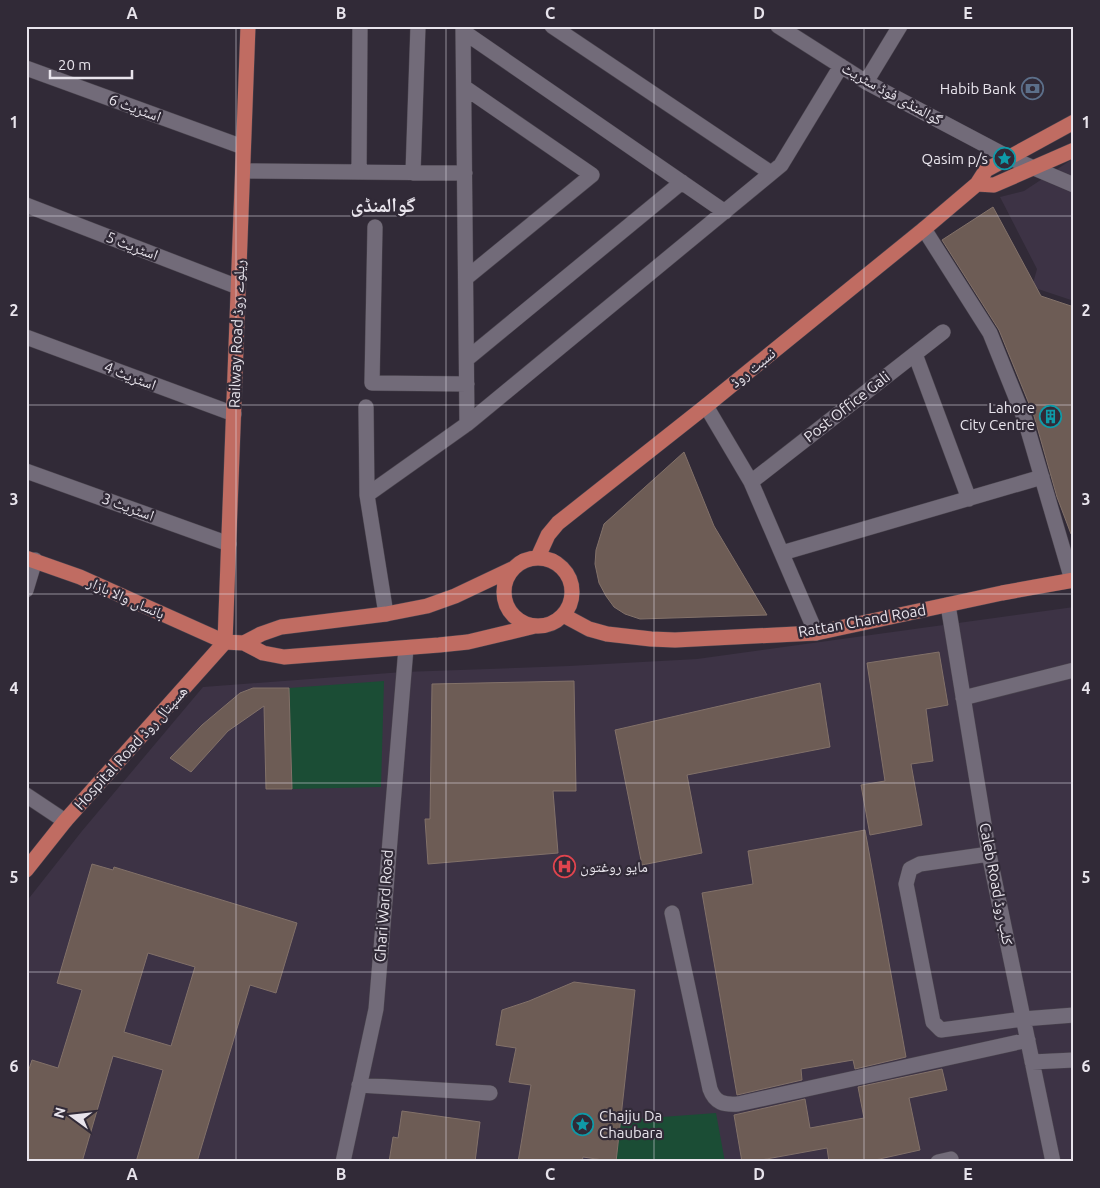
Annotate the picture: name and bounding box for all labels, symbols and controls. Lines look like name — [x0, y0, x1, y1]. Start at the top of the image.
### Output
text: A — [126, 4, 138, 22]
text: B — [336, 4, 346, 22]
text: C — [545, 4, 555, 22]
text: D — [753, 4, 765, 22]
text: E — [963, 4, 973, 22]
scale bar — [50, 48, 132, 80]
text: 20 m — [58, 56, 91, 73]
street label: گوالمنڈی فوڈ سٹریٹ — [838, 59, 946, 130]
bank icon: Habib Bank — [1020, 77, 1044, 101]
place label: Habib Bank — [940, 80, 1016, 97]
street label: اسٹریٹ 6 — [106, 90, 164, 126]
text: 1 — [9, 113, 19, 131]
text: 1 — [1081, 113, 1091, 131]
place icon: Qasim p/s — [992, 147, 1016, 171]
place label: Qasim p/s — [922, 150, 988, 167]
district label: گوالمنڈی — [350, 193, 416, 217]
street label: اسٹریٹ 5 — [103, 228, 161, 264]
street label: Railway Road ریلوے روڈ — [225, 259, 249, 408]
text: 2 — [9, 301, 19, 319]
text: 2 — [1081, 301, 1091, 319]
street label: نسبت روڈ — [727, 344, 779, 392]
street label: اسٹریٹ 4 — [101, 358, 159, 394]
street label: Post Office Gali — [800, 368, 893, 445]
place label: Lahore City Centre — [960, 399, 1035, 433]
building icon: Lahore City Centre — [1039, 405, 1063, 429]
street label: اسٹریٹ 3 — [99, 489, 157, 525]
text: 3 — [9, 490, 19, 508]
text: 3 — [1081, 490, 1091, 508]
street label: بانساں والا بازار — [83, 573, 168, 624]
street label: Rattan Chand Road — [797, 601, 927, 640]
text: 4 — [9, 679, 19, 697]
text: 4 — [1081, 679, 1091, 697]
street label: Hospital Road ھسپتال روڈ — [71, 682, 192, 814]
street label: Caleb Road کلب روڈ — [975, 821, 1017, 947]
street label: Ghari Ward Road — [371, 849, 396, 963]
hospital icon: مایو روغتون — [552, 855, 576, 879]
place label: مایو روغتون — [580, 858, 648, 877]
text: 5 — [9, 868, 19, 886]
text: 5 — [1081, 868, 1091, 886]
text: 6 — [9, 1057, 19, 1075]
text: 6 — [1081, 1057, 1091, 1075]
north arrow — [48, 1090, 98, 1140]
text: N — [50, 1106, 69, 1120]
place label: Chajju Da Chaubara — [599, 1107, 663, 1141]
place icon: Chajju Da Chaubara — [571, 1113, 595, 1137]
text: A — [126, 1165, 138, 1183]
text: B — [336, 1165, 346, 1183]
text: C — [545, 1165, 555, 1183]
text: D — [753, 1165, 765, 1183]
text: E — [963, 1165, 973, 1183]

